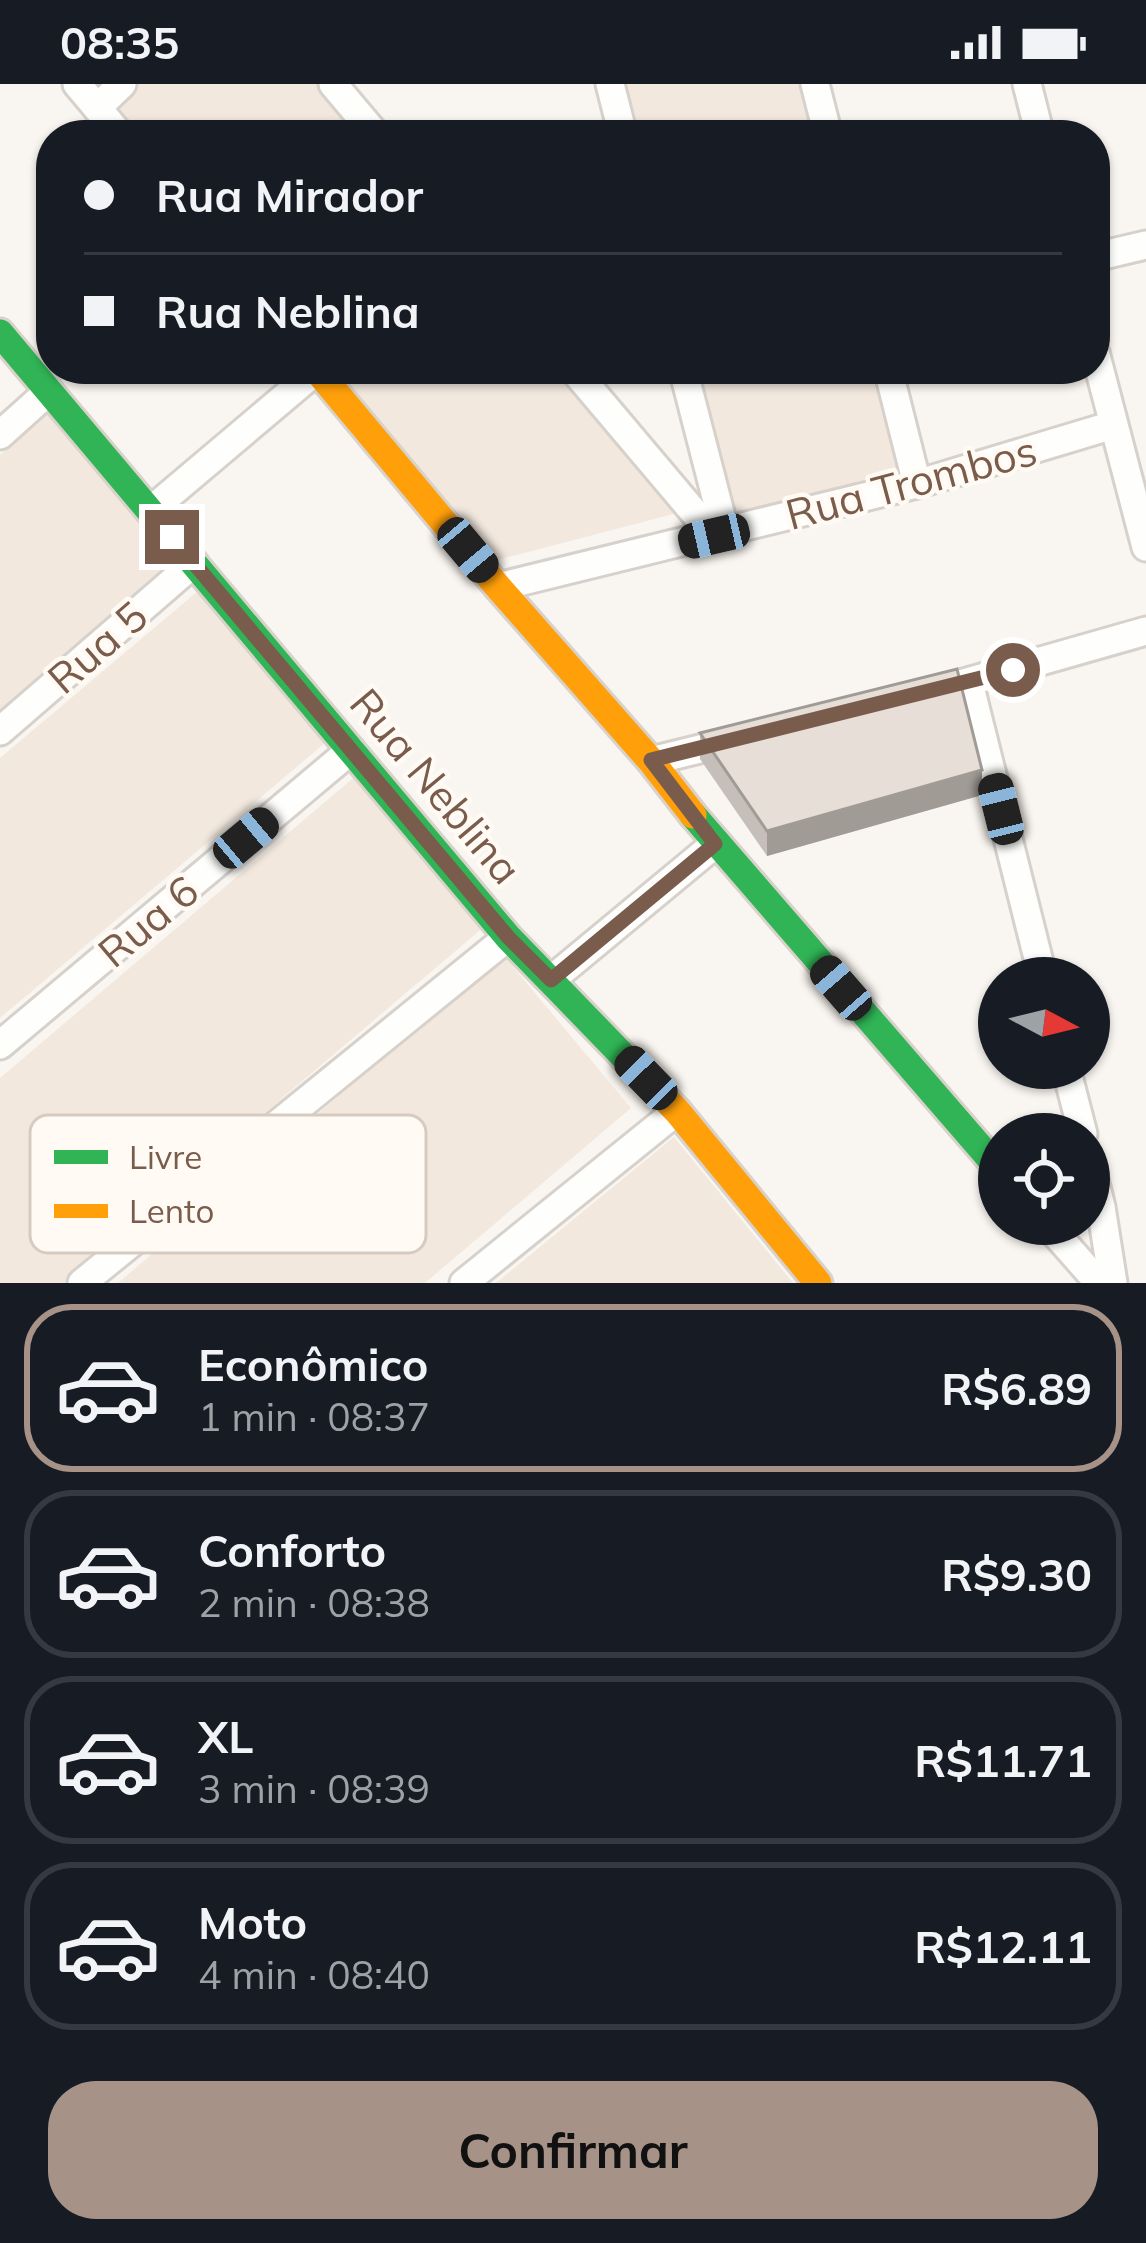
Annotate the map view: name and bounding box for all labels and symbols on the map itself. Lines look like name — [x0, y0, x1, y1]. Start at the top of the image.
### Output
street label: Rua Trombos — [780, 423, 1042, 541]
route end — [145, 510, 199, 564]
car — [675, 510, 753, 562]
car — [431, 511, 505, 589]
street label: Rua 5 — [36, 589, 158, 705]
route start — [986, 643, 1040, 697]
street label: Rua Neblina — [339, 678, 533, 894]
car — [975, 770, 1027, 848]
car — [207, 801, 285, 875]
street label: Rua 6 — [87, 864, 209, 978]
car — [804, 949, 878, 1027]
north arrow — [978, 957, 1110, 1089]
car — [608, 1040, 684, 1116]
legend — [30, 1115, 426, 1253]
text: Livre — [129, 1136, 202, 1177]
text: Lento — [129, 1190, 214, 1231]

